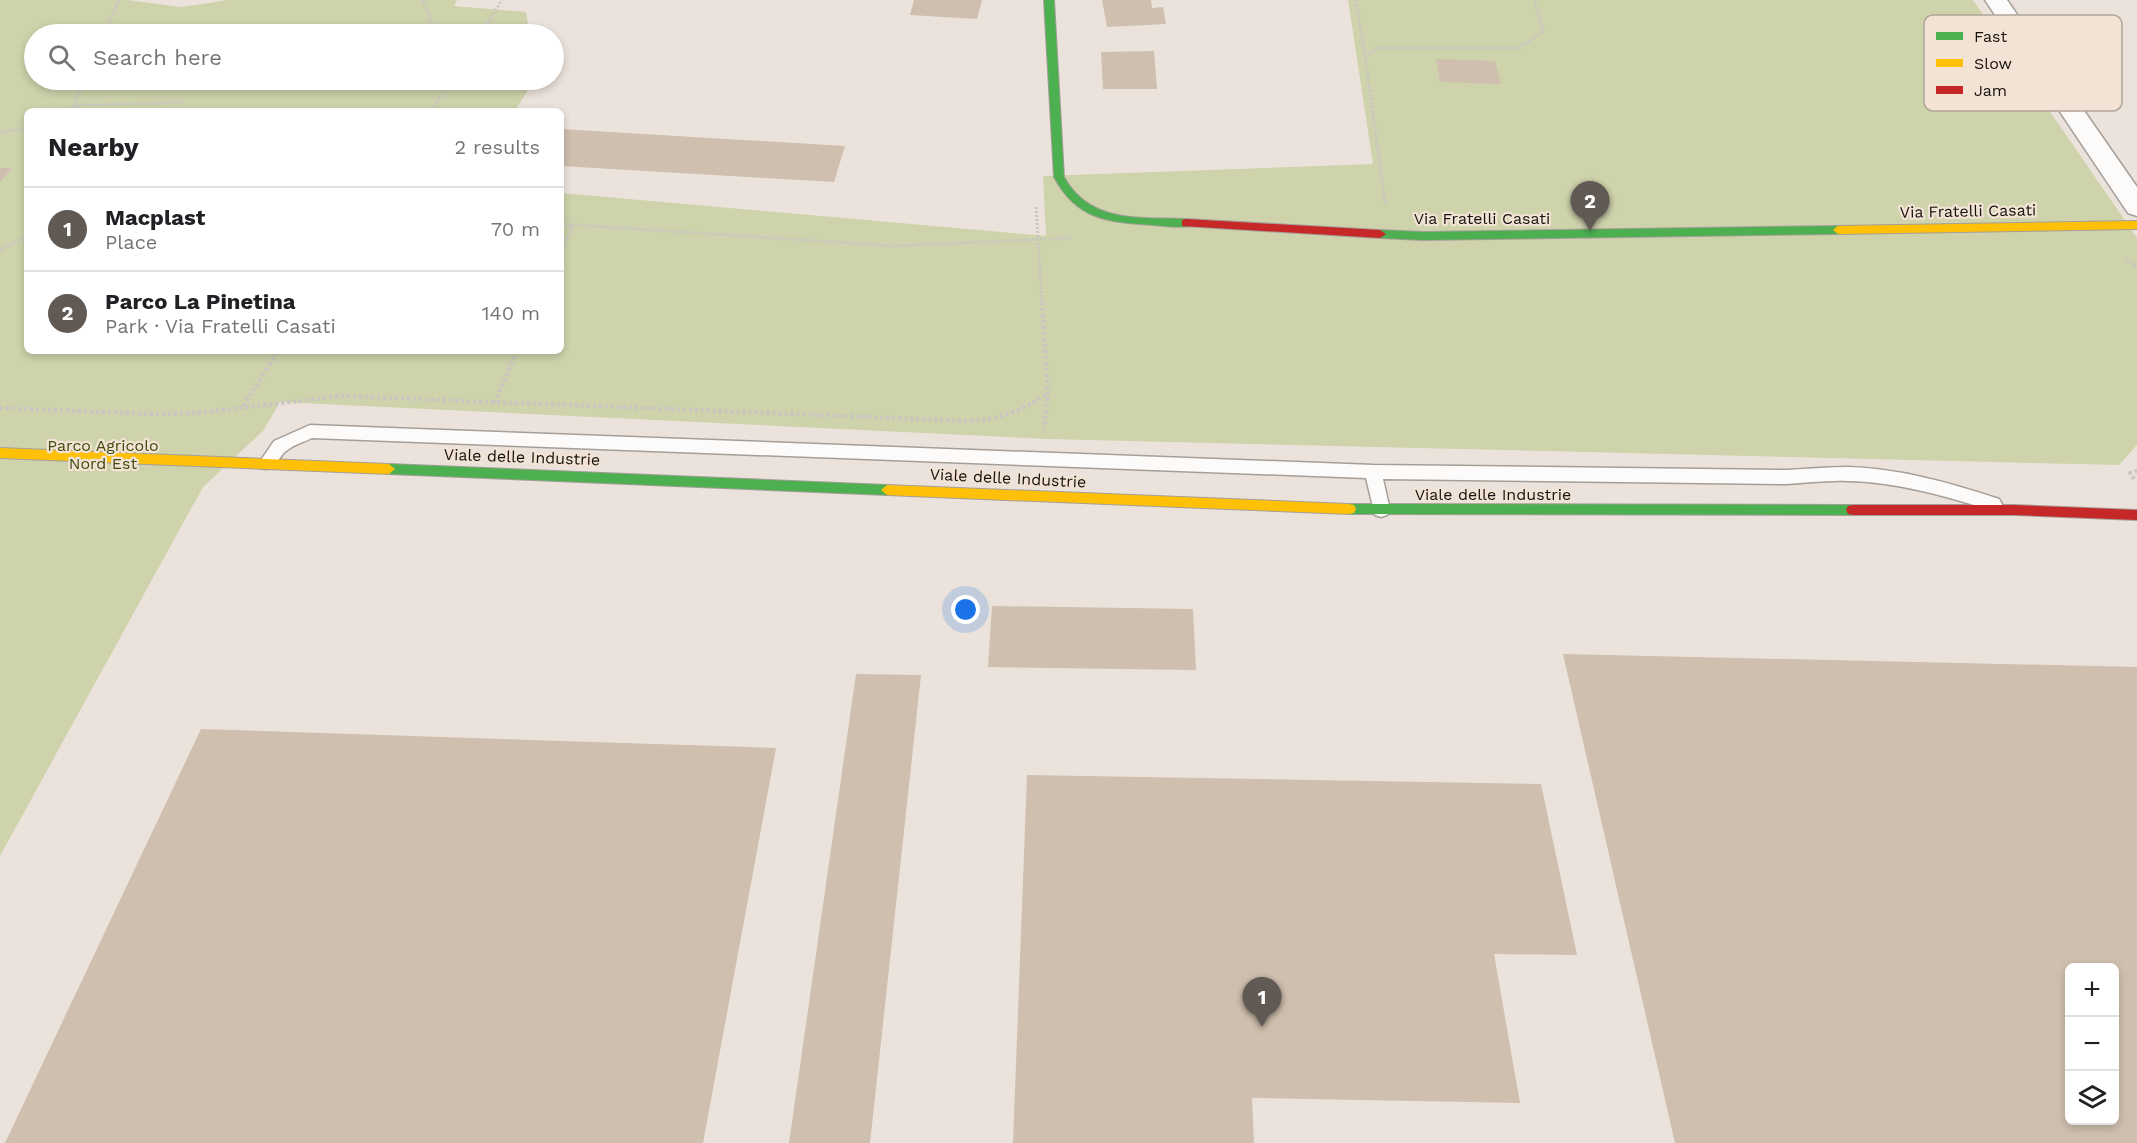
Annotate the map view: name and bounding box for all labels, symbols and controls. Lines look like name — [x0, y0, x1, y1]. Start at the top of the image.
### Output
legend — [1924, 15, 2122, 111]
search box — [24, 24, 564, 90]
text: Fast — [1974, 27, 2007, 46]
icon: search — [45, 41, 78, 74]
text: Search here — [93, 45, 222, 70]
text: Slow — [1974, 54, 2012, 73]
text: Jam — [1974, 81, 2007, 100]
text: Nearby — [48, 132, 139, 162]
text: 2 results — [455, 135, 540, 159]
pin: 2 — [1570, 182, 1610, 231]
street label: Via Fratelli Casati — [1900, 200, 2036, 222]
text: Macplast — [105, 205, 205, 230]
street label: Via Fratelli Casati — [1414, 209, 1550, 228]
text: 1 — [63, 217, 72, 241]
text: 70 m — [491, 217, 540, 241]
text: Place — [105, 230, 157, 254]
text: Parco La Pinetina — [105, 289, 296, 314]
text: 2 — [62, 301, 73, 325]
text: 140 m — [482, 301, 540, 325]
text: Park · Via Fratelli Casati — [105, 314, 336, 338]
park label: Parco Agricolo Nord Est — [47, 436, 159, 473]
street label: Viale delle Industrie — [443, 445, 601, 469]
street label: Viale delle Industrie — [929, 464, 1087, 492]
street label: Viale delle Industrie — [1415, 485, 1571, 504]
your location — [951, 595, 980, 624]
map controls — [2065, 963, 2119, 1125]
button: + — [2065, 963, 2119, 1017]
pin: 1 — [1242, 978, 1282, 1027]
button: − — [2065, 1017, 2119, 1071]
button: layers — [2065, 1071, 2119, 1125]

